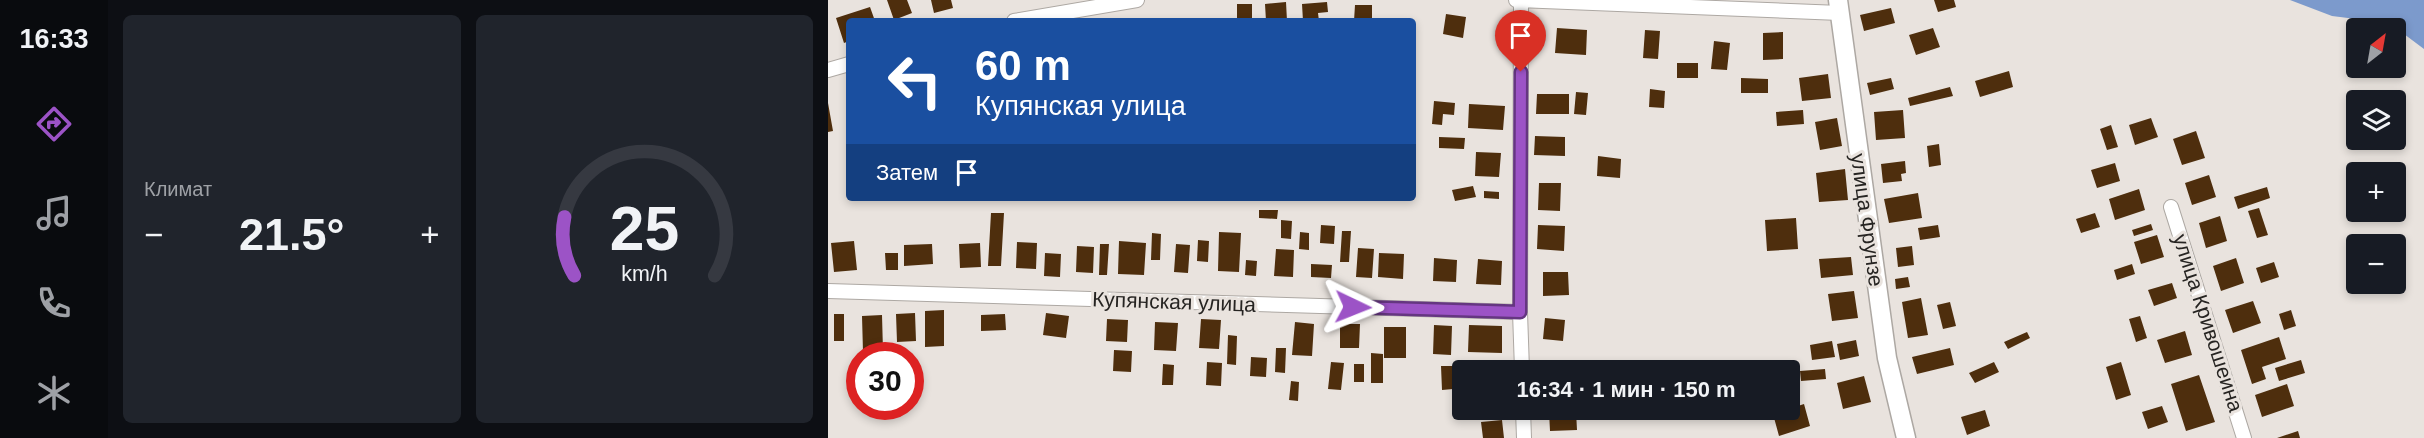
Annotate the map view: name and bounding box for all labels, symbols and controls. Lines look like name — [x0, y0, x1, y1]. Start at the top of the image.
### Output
pin — [1495, 10, 1546, 72]
north arrow — [2346, 18, 2406, 78]
map controls — [2346, 18, 2406, 294]
icon: arrive — [1504, 19, 1537, 52]
text: 16:33 — [19, 24, 89, 54]
icon: left — [876, 42, 954, 120]
text: 60 m — [975, 42, 1071, 89]
button: layers — [2346, 90, 2406, 150]
text: Купянская улица — [975, 91, 1186, 121]
icon: directions — [33, 103, 75, 145]
street label: улица Фрунзе — [1847, 152, 1888, 288]
icon: arrive — [950, 156, 983, 189]
text: Затем — [876, 160, 938, 185]
button: + — [2346, 162, 2406, 222]
text: Климат — [144, 178, 212, 200]
icon: music — [33, 192, 75, 234]
text: 25 — [610, 194, 679, 263]
text: 21.5° — [239, 209, 345, 260]
text: − — [144, 216, 163, 253]
text: + — [420, 216, 440, 253]
street label: улица Кривошеина — [2169, 231, 2248, 415]
button: − — [2346, 234, 2406, 294]
text: km/h — [621, 262, 667, 286]
position arrow — [1321, 275, 1385, 339]
icon: phone — [33, 282, 75, 324]
street label: Купянская улица — [1092, 287, 1257, 316]
speed limit sign: 30 — [846, 342, 924, 420]
icon: climate — [33, 372, 75, 414]
text: 16:34 · 1 мин · 150 m — [1516, 377, 1736, 402]

